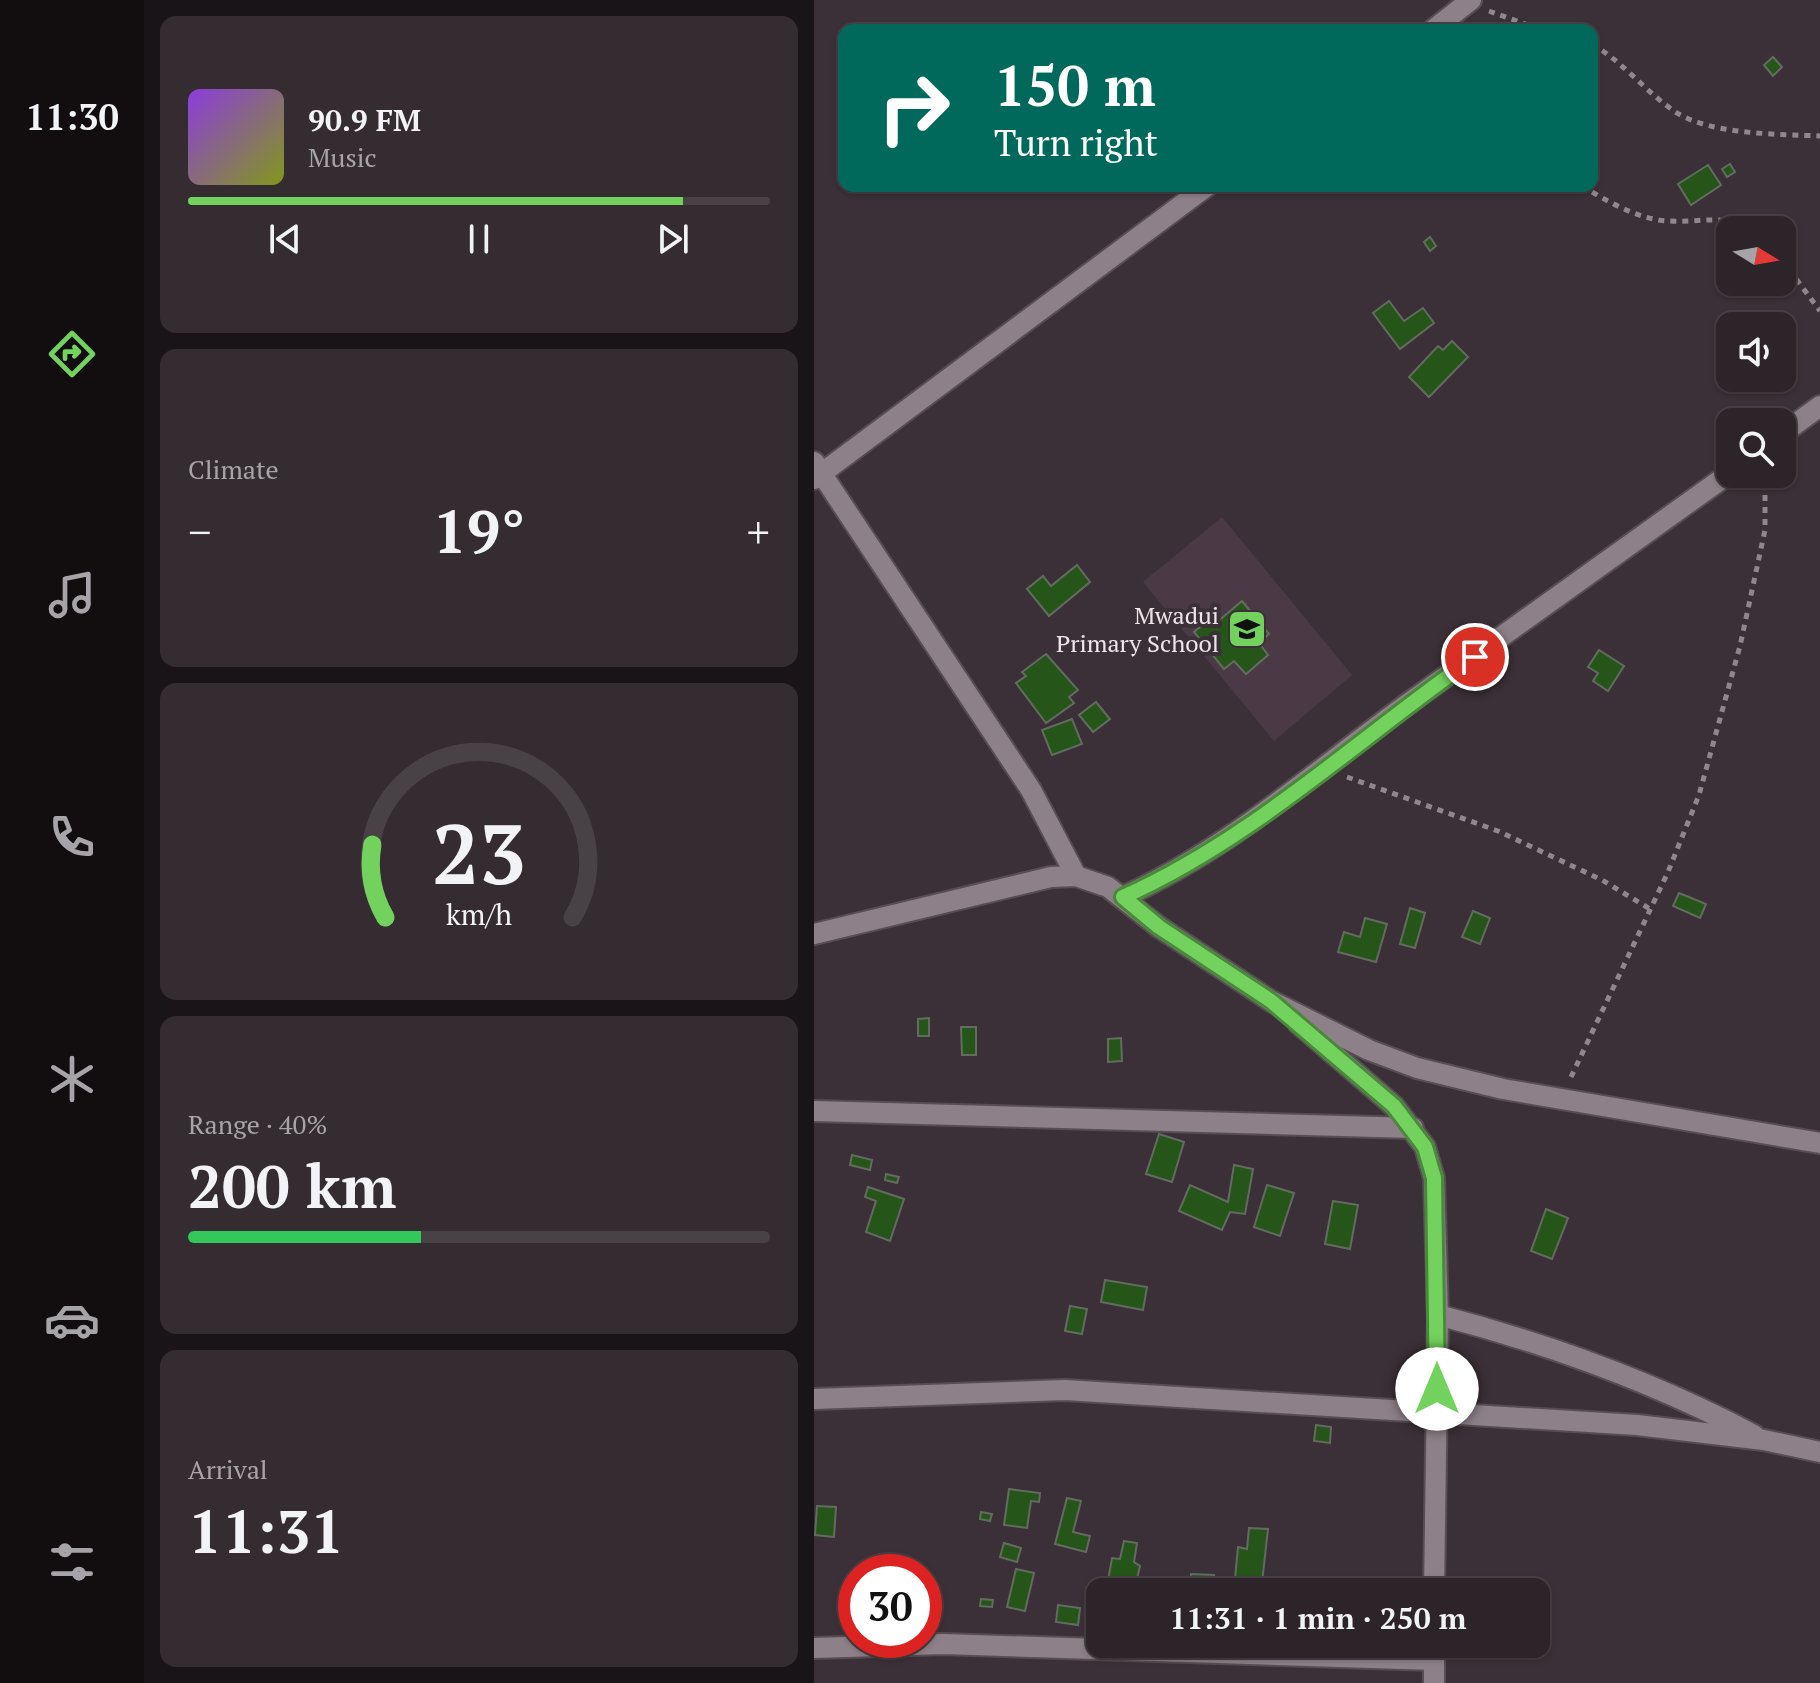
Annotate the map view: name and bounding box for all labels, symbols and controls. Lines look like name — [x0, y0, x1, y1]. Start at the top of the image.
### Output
text: 150 m — [994, 48, 1156, 122]
icon: right — [862, 56, 966, 160]
text: 11:30 — [25, 93, 119, 140]
text: 90.9 FM — [308, 100, 421, 140]
text: Turn right — [994, 119, 1158, 166]
text: Music — [308, 140, 377, 174]
north arrow — [1716, 216, 1796, 296]
map controls — [1716, 216, 1796, 488]
icon: previous — [263, 217, 307, 261]
icon: pause — [457, 217, 501, 261]
icon: next — [651, 217, 695, 261]
button: sound — [1716, 312, 1796, 392]
icon: directions — [44, 326, 100, 382]
button: search — [1716, 408, 1796, 488]
text: Climate — [188, 452, 279, 486]
text: 19° — [433, 491, 525, 570]
text: − — [188, 502, 211, 561]
text: + — [747, 502, 770, 561]
icon: music — [44, 567, 100, 623]
place label: Mwadui Primary School — [1056, 599, 1219, 659]
school or university icon: Mwadui Primary School — [1226, 608, 1268, 650]
pin — [1441, 623, 1509, 691]
icon: arrive — [1453, 635, 1497, 679]
text: 23 — [432, 797, 526, 907]
icon: phone — [44, 809, 100, 865]
text: km/h — [446, 895, 512, 933]
icon: climate — [44, 1051, 100, 1107]
text: Range · 40% — [188, 1107, 327, 1141]
text: 200 km — [188, 1146, 396, 1225]
icon: car — [44, 1292, 100, 1348]
position arrow — [1395, 1347, 1479, 1431]
text: Arrival — [188, 1452, 268, 1486]
text: 11:31 — [188, 1491, 344, 1570]
icon: filters — [44, 1534, 100, 1590]
speed limit sign: 30 — [838, 1554, 942, 1658]
text: 11:31 · 1 min · 250 m — [1170, 1598, 1466, 1638]

